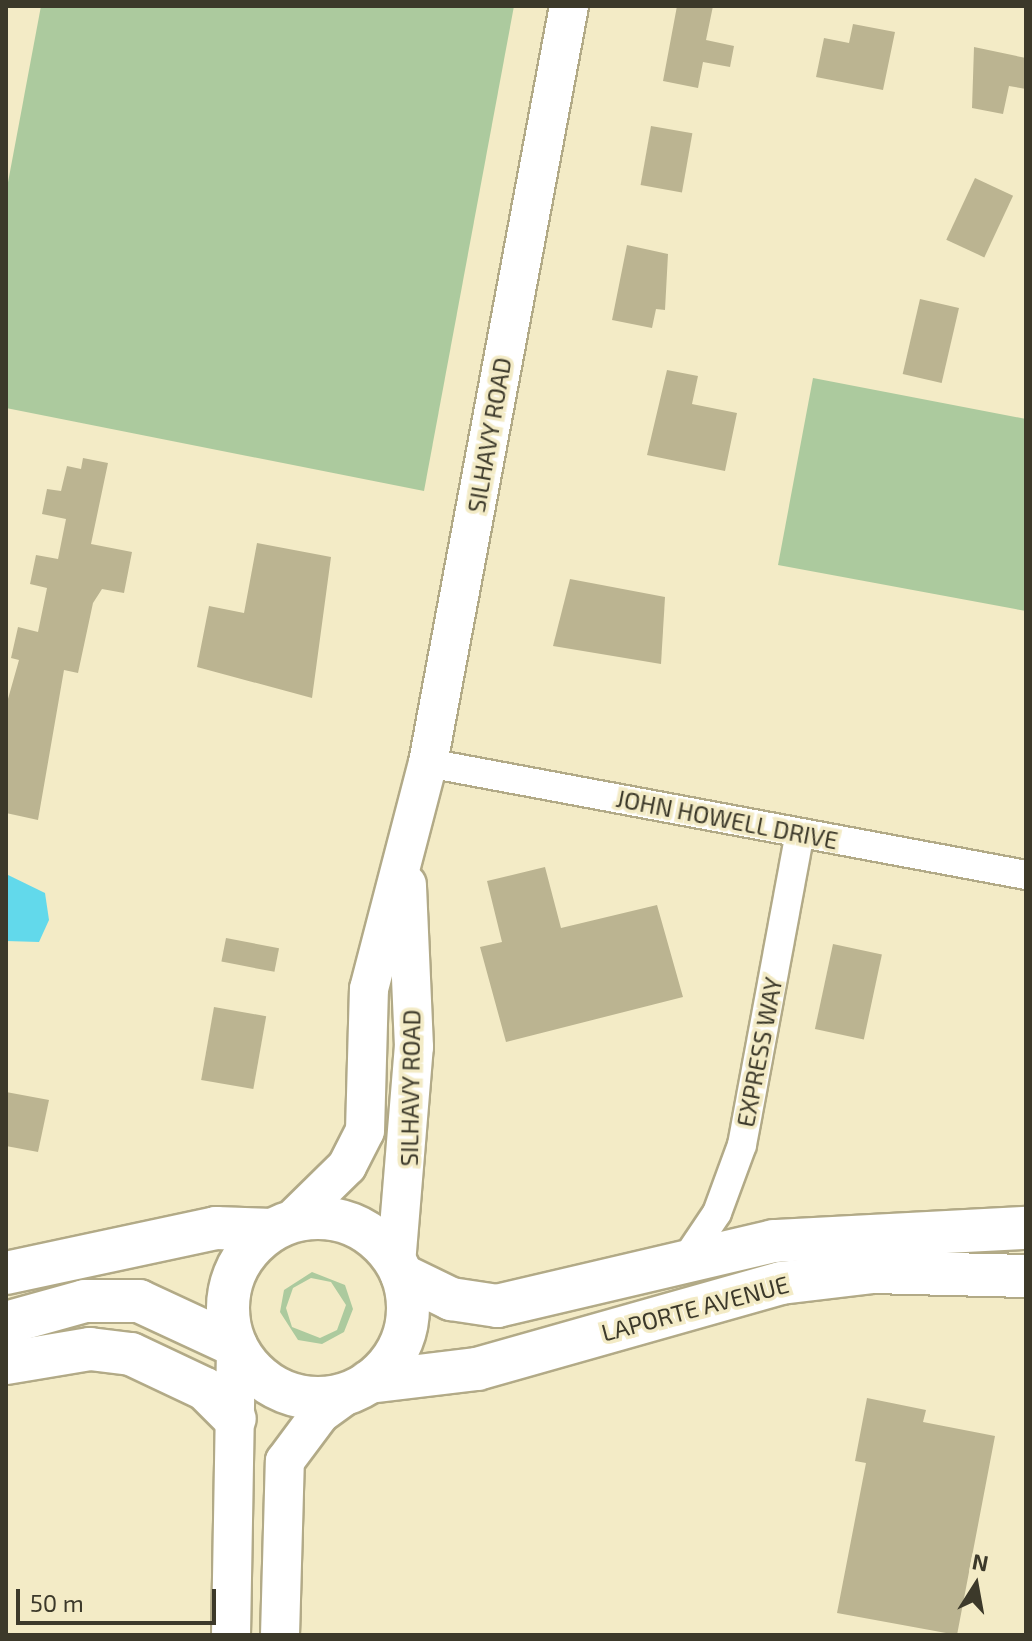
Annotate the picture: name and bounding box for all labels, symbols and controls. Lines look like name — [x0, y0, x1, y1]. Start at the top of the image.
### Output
street label: SILHAVY ROAD — [461, 355, 517, 515]
street label: JOHN HOWELL DRIVE — [613, 783, 841, 855]
street label: EXPRESS WAY — [730, 974, 788, 1130]
street label: SILHAVY ROAD — [394, 1009, 426, 1167]
street label: LAPORTE AVENUE — [598, 1269, 792, 1347]
north arrow — [936, 1545, 1016, 1625]
text: N — [970, 1547, 991, 1576]
scale bar — [20, 1573, 220, 1623]
text: 50 m — [30, 1588, 84, 1617]

